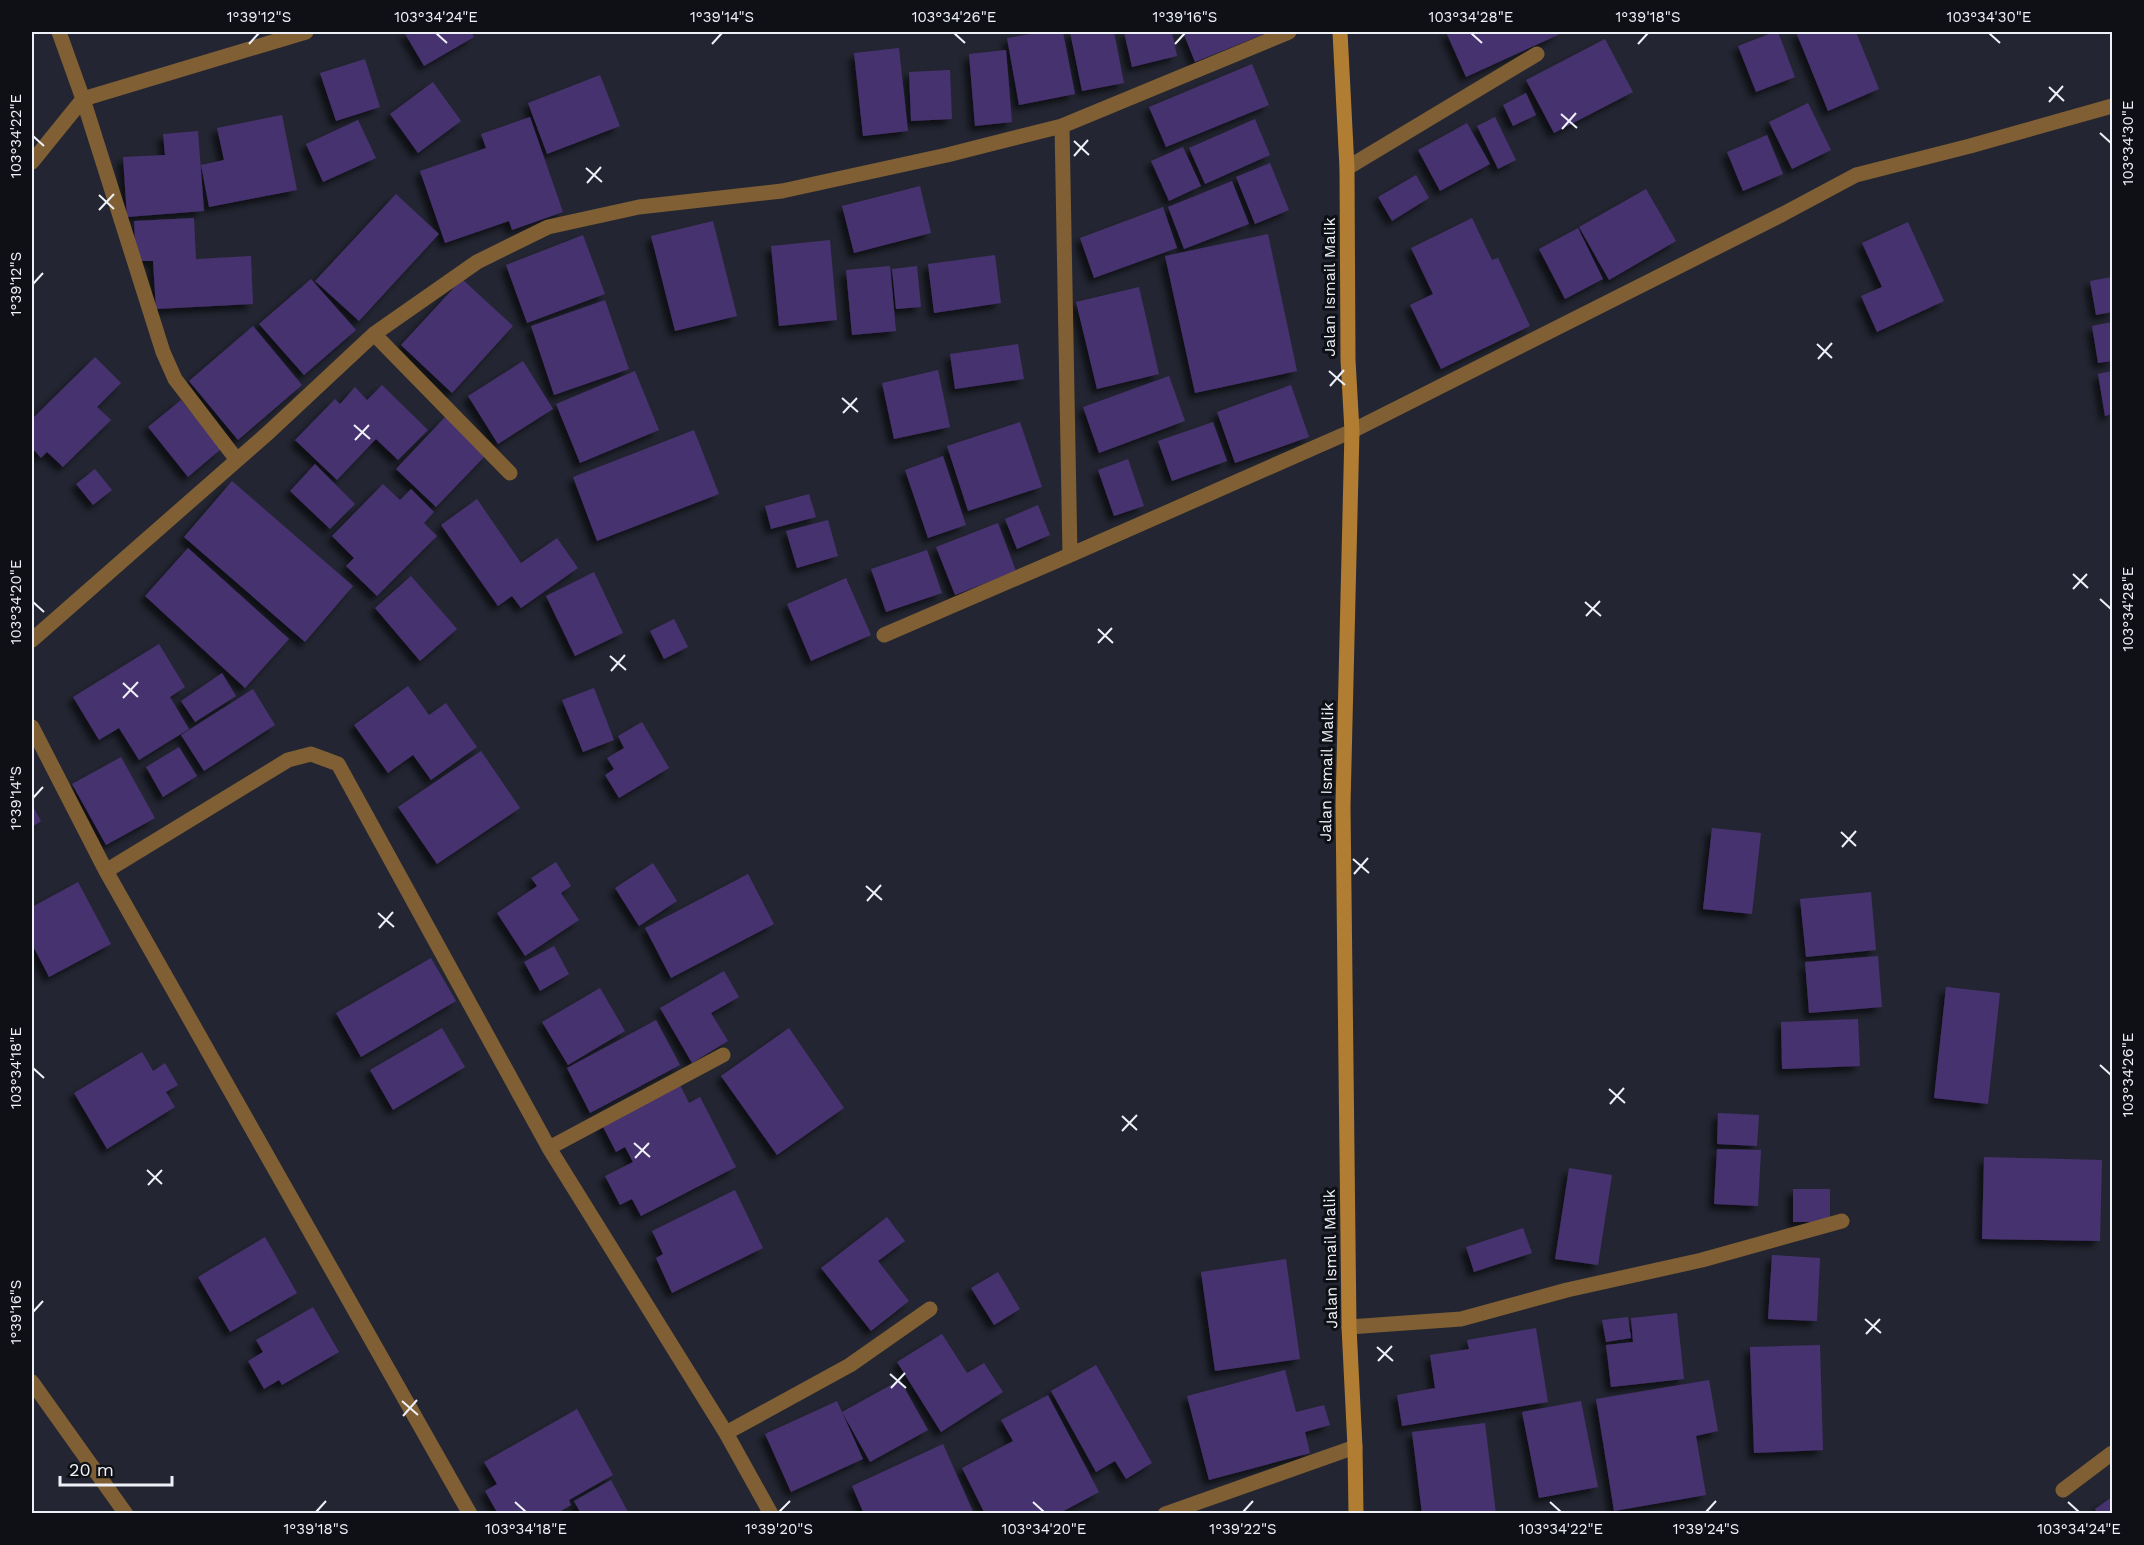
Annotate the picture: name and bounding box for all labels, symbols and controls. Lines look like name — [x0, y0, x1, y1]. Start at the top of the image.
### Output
text: 1°39'12"S — [227, 8, 291, 26]
text: 103°34'24"E — [394, 8, 478, 26]
text: 1°39'14"S — [690, 8, 754, 26]
text: 103°34'26"E — [912, 8, 996, 26]
text: 1°39'16"S — [1153, 8, 1217, 26]
text: 103°34'28"E — [1429, 8, 1513, 26]
text: 1°39'18"S — [1615, 8, 1681, 26]
text: 103°34'30"E — [1947, 8, 2031, 26]
text: 103°34'22"E — [7, 94, 25, 178]
text: 103°34'30"E — [2119, 101, 2137, 185]
street label: Jalan Ismail Malik — [1320, 217, 1339, 357]
text: 1°39'12"S — [7, 252, 25, 316]
text: 103°34'20"E — [7, 560, 25, 644]
text: 103°34'28"E — [2119, 567, 2137, 651]
street label: Jalan Ismail Malik — [1316, 702, 1337, 842]
text: 1°39'14"S — [7, 766, 25, 830]
text: 103°34'18"E — [7, 1027, 25, 1109]
text: 103°34'26"E — [2119, 1033, 2137, 1117]
street label: Jalan Ismail Malik — [1320, 1189, 1341, 1329]
text: 1°39'16"S — [7, 1280, 25, 1344]
scale bar — [60, 1449, 172, 1487]
text: 20 m — [69, 1459, 114, 1480]
text: 1°39'18"S — [283, 1520, 349, 1538]
text: 103°34'18"E — [485, 1520, 567, 1538]
text: 1°39'20"S — [745, 1520, 813, 1538]
text: 103°34'20"E — [1002, 1520, 1086, 1538]
text: 1°39'22"S — [1209, 1520, 1277, 1538]
text: 103°34'22"E — [1519, 1520, 1603, 1538]
text: 1°39'24"S — [1673, 1520, 1739, 1538]
text: 103°34'24"E — [2037, 1520, 2121, 1538]

